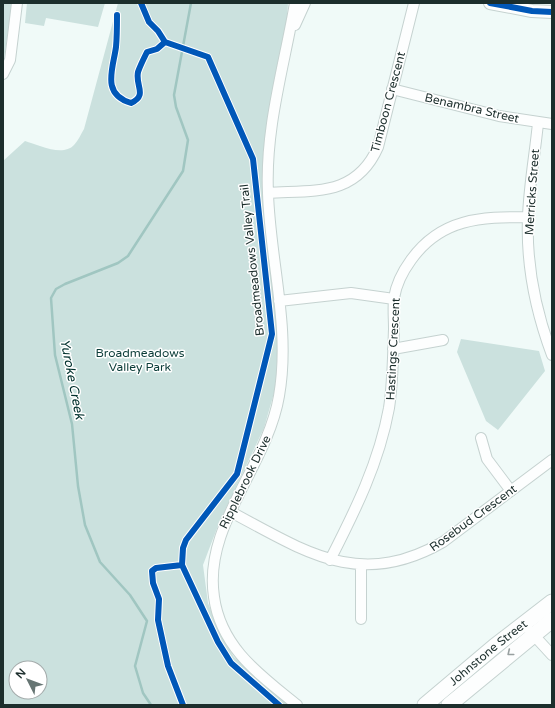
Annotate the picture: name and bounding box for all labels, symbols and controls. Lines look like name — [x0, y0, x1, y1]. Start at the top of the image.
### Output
street label: Timboon Crescent — [368, 50, 408, 154]
street label: Benambra Street — [423, 90, 521, 126]
street label: Merricks Street — [522, 148, 542, 236]
street label: Broadmeadows Valley Trail — [237, 183, 267, 337]
street label: Hastings Crescent — [383, 297, 403, 401]
water label: Yuroke Creek — [56, 338, 88, 421]
park label: Broadmeadows Valley Park — [96, 346, 185, 374]
street label: Ripplebrook Drive — [216, 433, 274, 531]
street label: Rosebud Crescent — [427, 482, 520, 554]
street label: Johnstone Street — [446, 617, 530, 689]
one-way arrow — [508, 648, 515, 655]
north arrow — [8, 660, 48, 700]
text: N — [13, 666, 29, 681]

